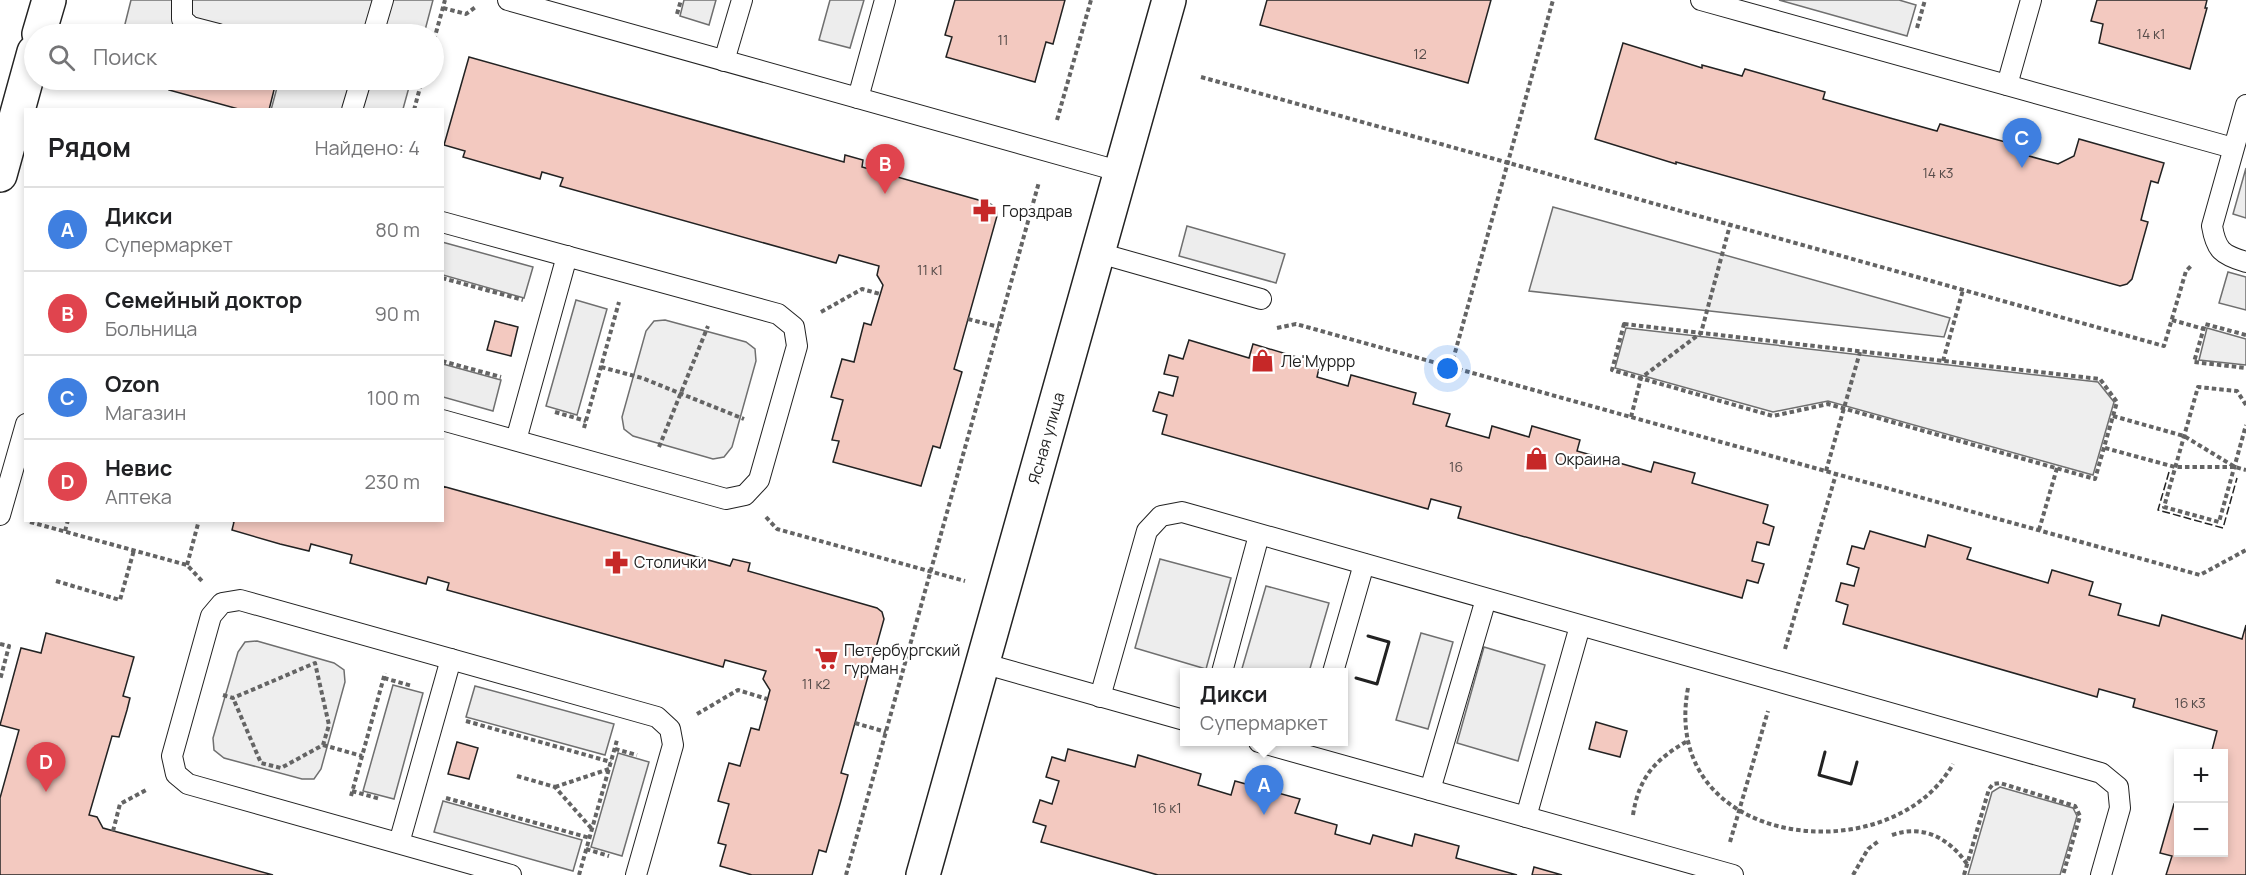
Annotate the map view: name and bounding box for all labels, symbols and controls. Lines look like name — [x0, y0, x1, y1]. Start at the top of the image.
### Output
search box — [24, 24, 444, 90]
house number: 14 к1 — [2137, 24, 2165, 43]
house number: 11 — [998, 30, 1008, 49]
icon: search — [45, 41, 78, 74]
text: Поиск — [93, 42, 157, 72]
house number: 12 — [1413, 44, 1427, 63]
pin: C — [2002, 118, 2042, 168]
text: Рядом — [48, 129, 131, 165]
text: Найдено: 4 — [315, 134, 420, 161]
pin: B — [866, 144, 904, 194]
house number: 14 к3 — [1922, 163, 1954, 182]
pharmacy icon: Горздрав — [971, 198, 997, 224]
place label: Горздрав — [1002, 200, 1073, 222]
text: Дикси — [105, 201, 173, 231]
text: A — [61, 216, 74, 243]
text: 80 m — [375, 216, 420, 243]
text: Супермаркет — [105, 231, 233, 258]
house number: 11 к1 — [917, 260, 943, 279]
text: Семейный доктор — [105, 285, 302, 315]
text: B — [61, 300, 74, 327]
text: 90 m — [374, 300, 420, 327]
text: Больница — [105, 315, 197, 342]
shop icon: Ле'Муррр — [1250, 348, 1276, 374]
place label: Ле'Муррр — [1281, 350, 1355, 372]
your location — [1433, 354, 1462, 383]
text: Ozon — [105, 369, 160, 399]
text: C — [60, 384, 75, 411]
text: 100 m — [367, 384, 420, 411]
street label: Ясная улица — [1022, 390, 1070, 486]
text: Магазин — [105, 399, 186, 426]
shop icon: Окраина — [1524, 446, 1550, 472]
place label: Окраина — [1555, 448, 1620, 470]
text: Невис — [105, 453, 172, 483]
house number: 16 — [1449, 457, 1463, 476]
text: D — [60, 468, 75, 495]
text: 230 m — [364, 468, 420, 495]
text: Аптека — [105, 483, 172, 510]
pharmacy icon: Столички — [603, 549, 629, 575]
place label: Столички — [634, 551, 707, 573]
place label: Петербургский гурман — [844, 639, 960, 679]
supermarket icon: Петербургский гурман — [813, 646, 839, 672]
popup — [1180, 668, 1348, 746]
house number: 11 к2 — [802, 674, 830, 693]
text: Дикси — [1200, 679, 1268, 709]
house number: 16 к3 — [2174, 693, 2206, 712]
text: Супермаркет — [1200, 709, 1328, 736]
pin: D — [26, 742, 66, 792]
map controls — [2174, 749, 2228, 857]
button: + — [2174, 749, 2228, 803]
pin: A — [1244, 766, 1284, 815]
house number: 16 к1 — [1152, 798, 1182, 817]
button: − — [2174, 803, 2228, 857]

